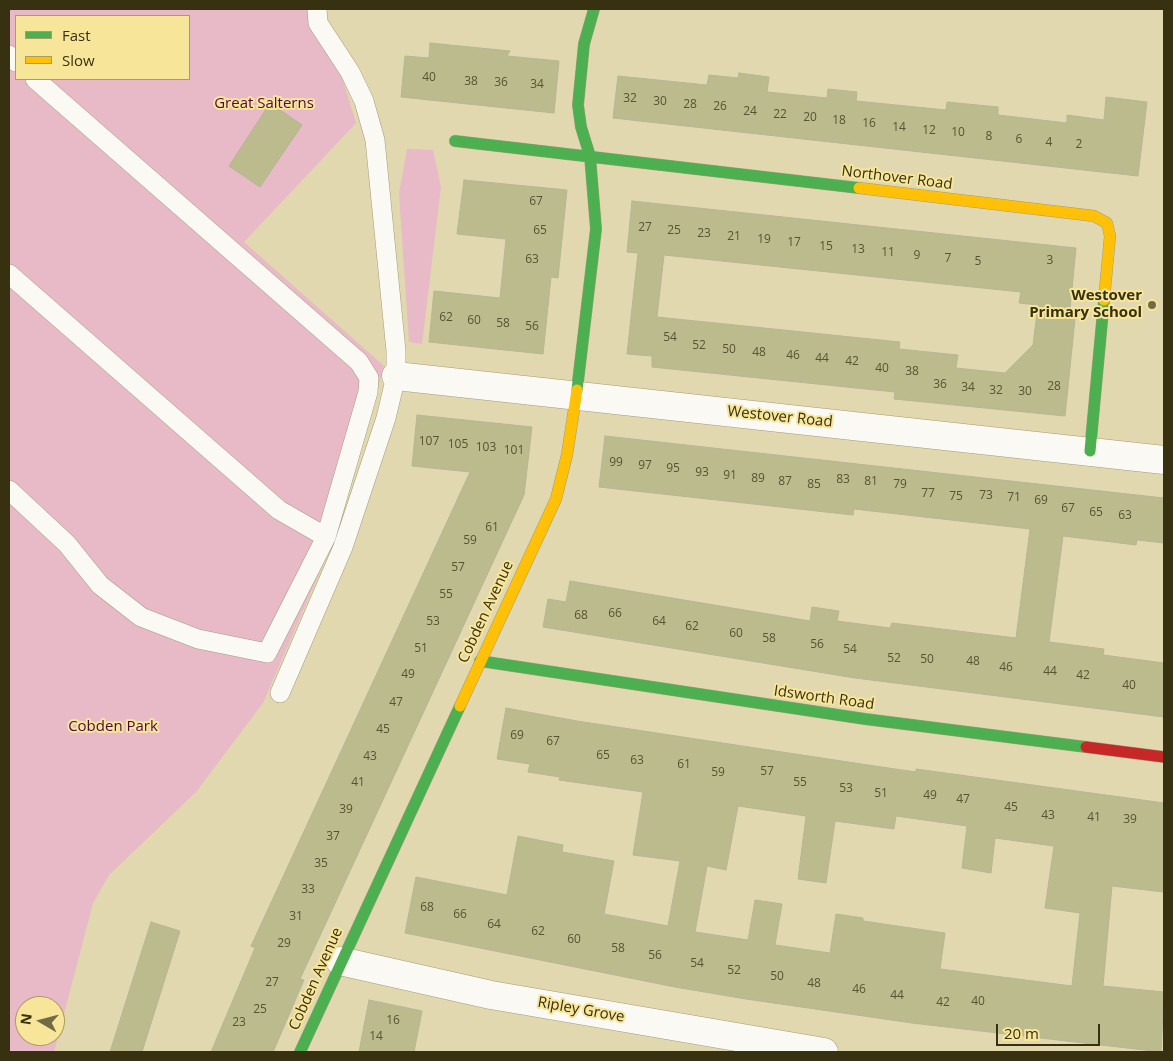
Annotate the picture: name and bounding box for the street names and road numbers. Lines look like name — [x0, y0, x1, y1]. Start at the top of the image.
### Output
street label: Northover Road — [840, 162, 954, 194]
street label: Westover Road — [727, 403, 833, 431]
street label: Cobden Avenue — [454, 558, 518, 666]
street label: Idsworth Road — [772, 682, 876, 714]
street label: Cobden Avenue — [285, 925, 347, 1033]
street label: Ripley Grove — [536, 994, 626, 1026]

